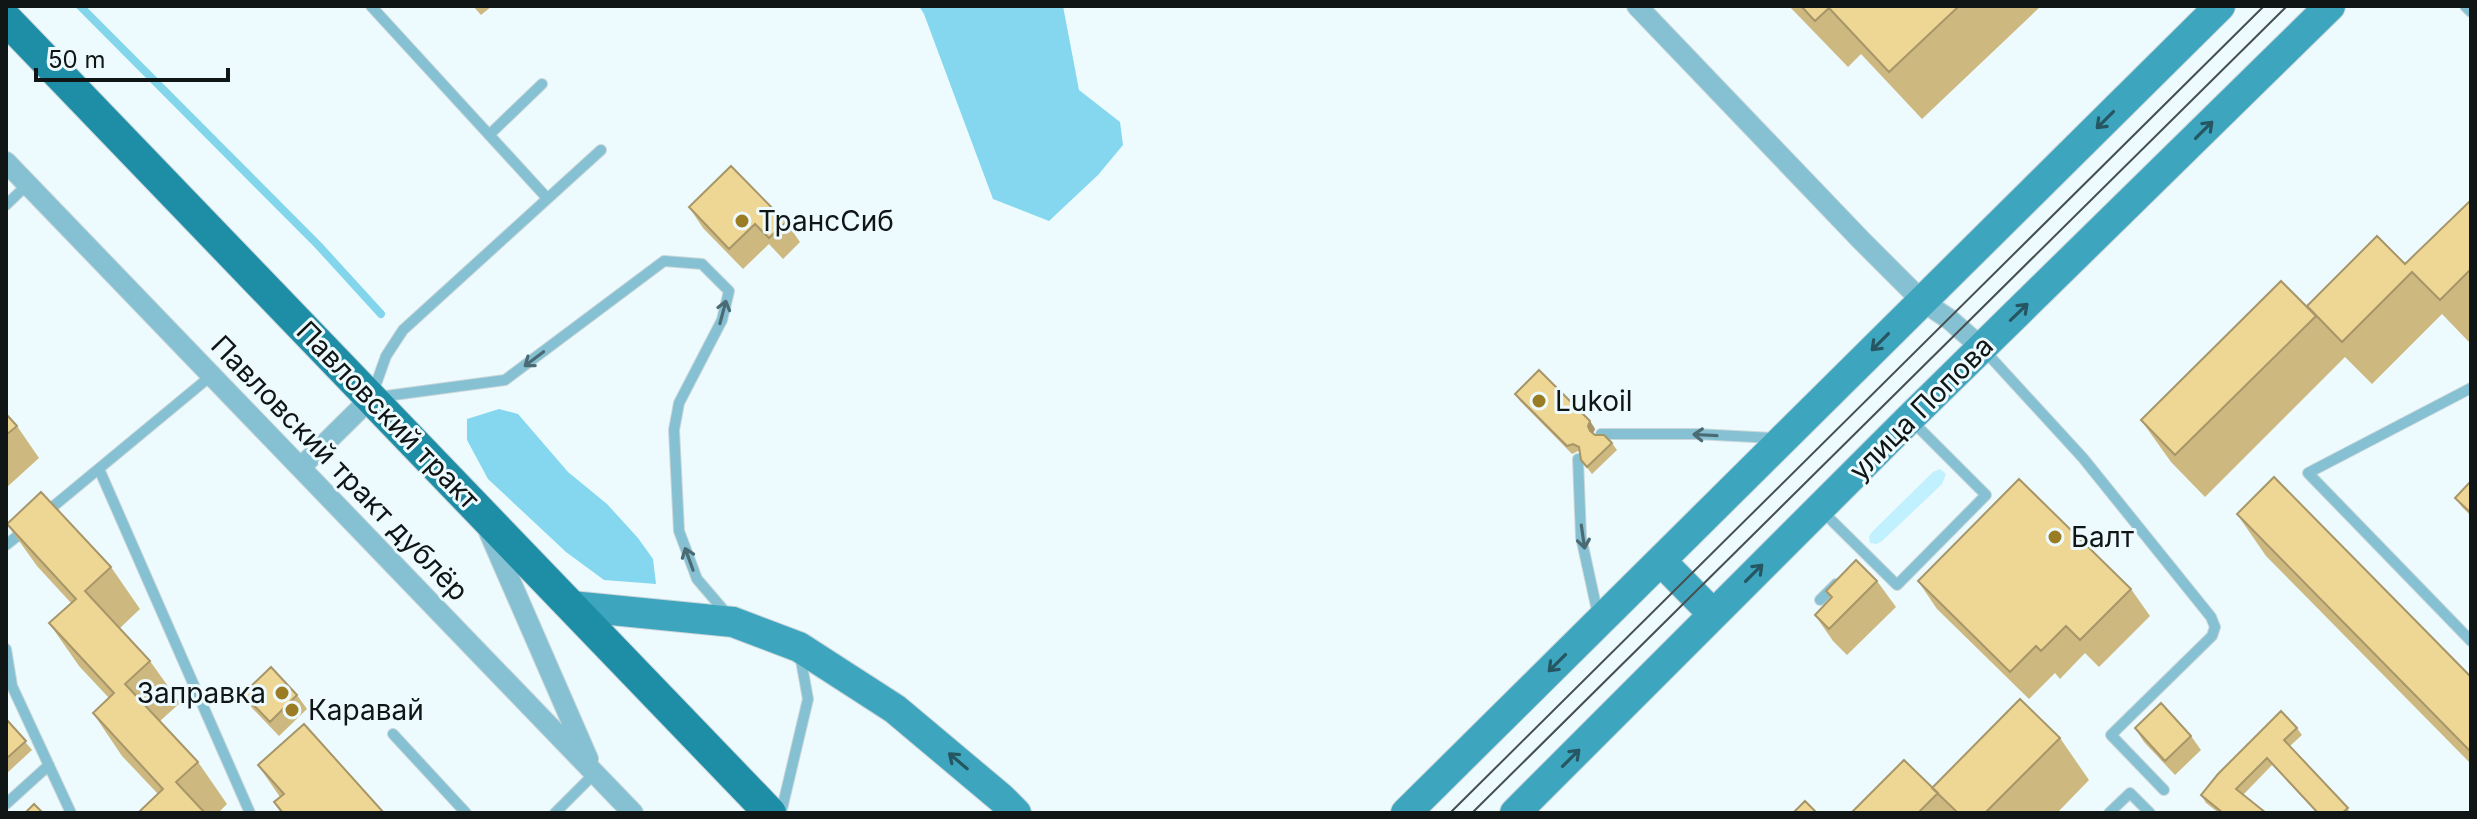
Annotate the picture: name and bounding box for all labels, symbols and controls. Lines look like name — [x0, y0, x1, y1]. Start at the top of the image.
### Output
scale bar — [36, 32, 228, 82]
text: 50 m — [48, 45, 106, 74]
one-way arrow — [2096, 110, 2115, 129]
one-way arrow — [2194, 121, 2213, 140]
place label: ТрансСиб — [758, 204, 894, 238]
marker: ТрансСиб — [733, 212, 751, 230]
one-way arrow — [717, 299, 732, 325]
one-way arrow — [2009, 303, 2028, 322]
street label: Павловский тракт — [290, 314, 486, 516]
street label: Павловский тракт дублёр — [204, 328, 476, 608]
street label: улица Попова — [1842, 329, 2000, 487]
one-way arrow — [1871, 332, 1890, 351]
one-way arrow — [524, 350, 545, 367]
place label: Lukoil — [1555, 384, 1632, 418]
marker: Lukoil — [1530, 392, 1548, 410]
one-way arrow — [1692, 427, 1719, 442]
place label: Балт — [2071, 520, 2134, 554]
one-way arrow — [1575, 523, 1590, 549]
marker: Балт — [2046, 528, 2064, 546]
one-way arrow — [681, 547, 696, 572]
one-way arrow — [1744, 564, 1764, 583]
one-way arrow — [1547, 654, 1567, 673]
place label: Заправка — [137, 676, 266, 710]
marker: Заправка — [273, 684, 291, 702]
place label: Каравай — [308, 693, 424, 727]
marker: Каравай — [283, 701, 301, 719]
one-way arrow — [1561, 748, 1580, 768]
one-way arrow — [948, 752, 968, 770]

